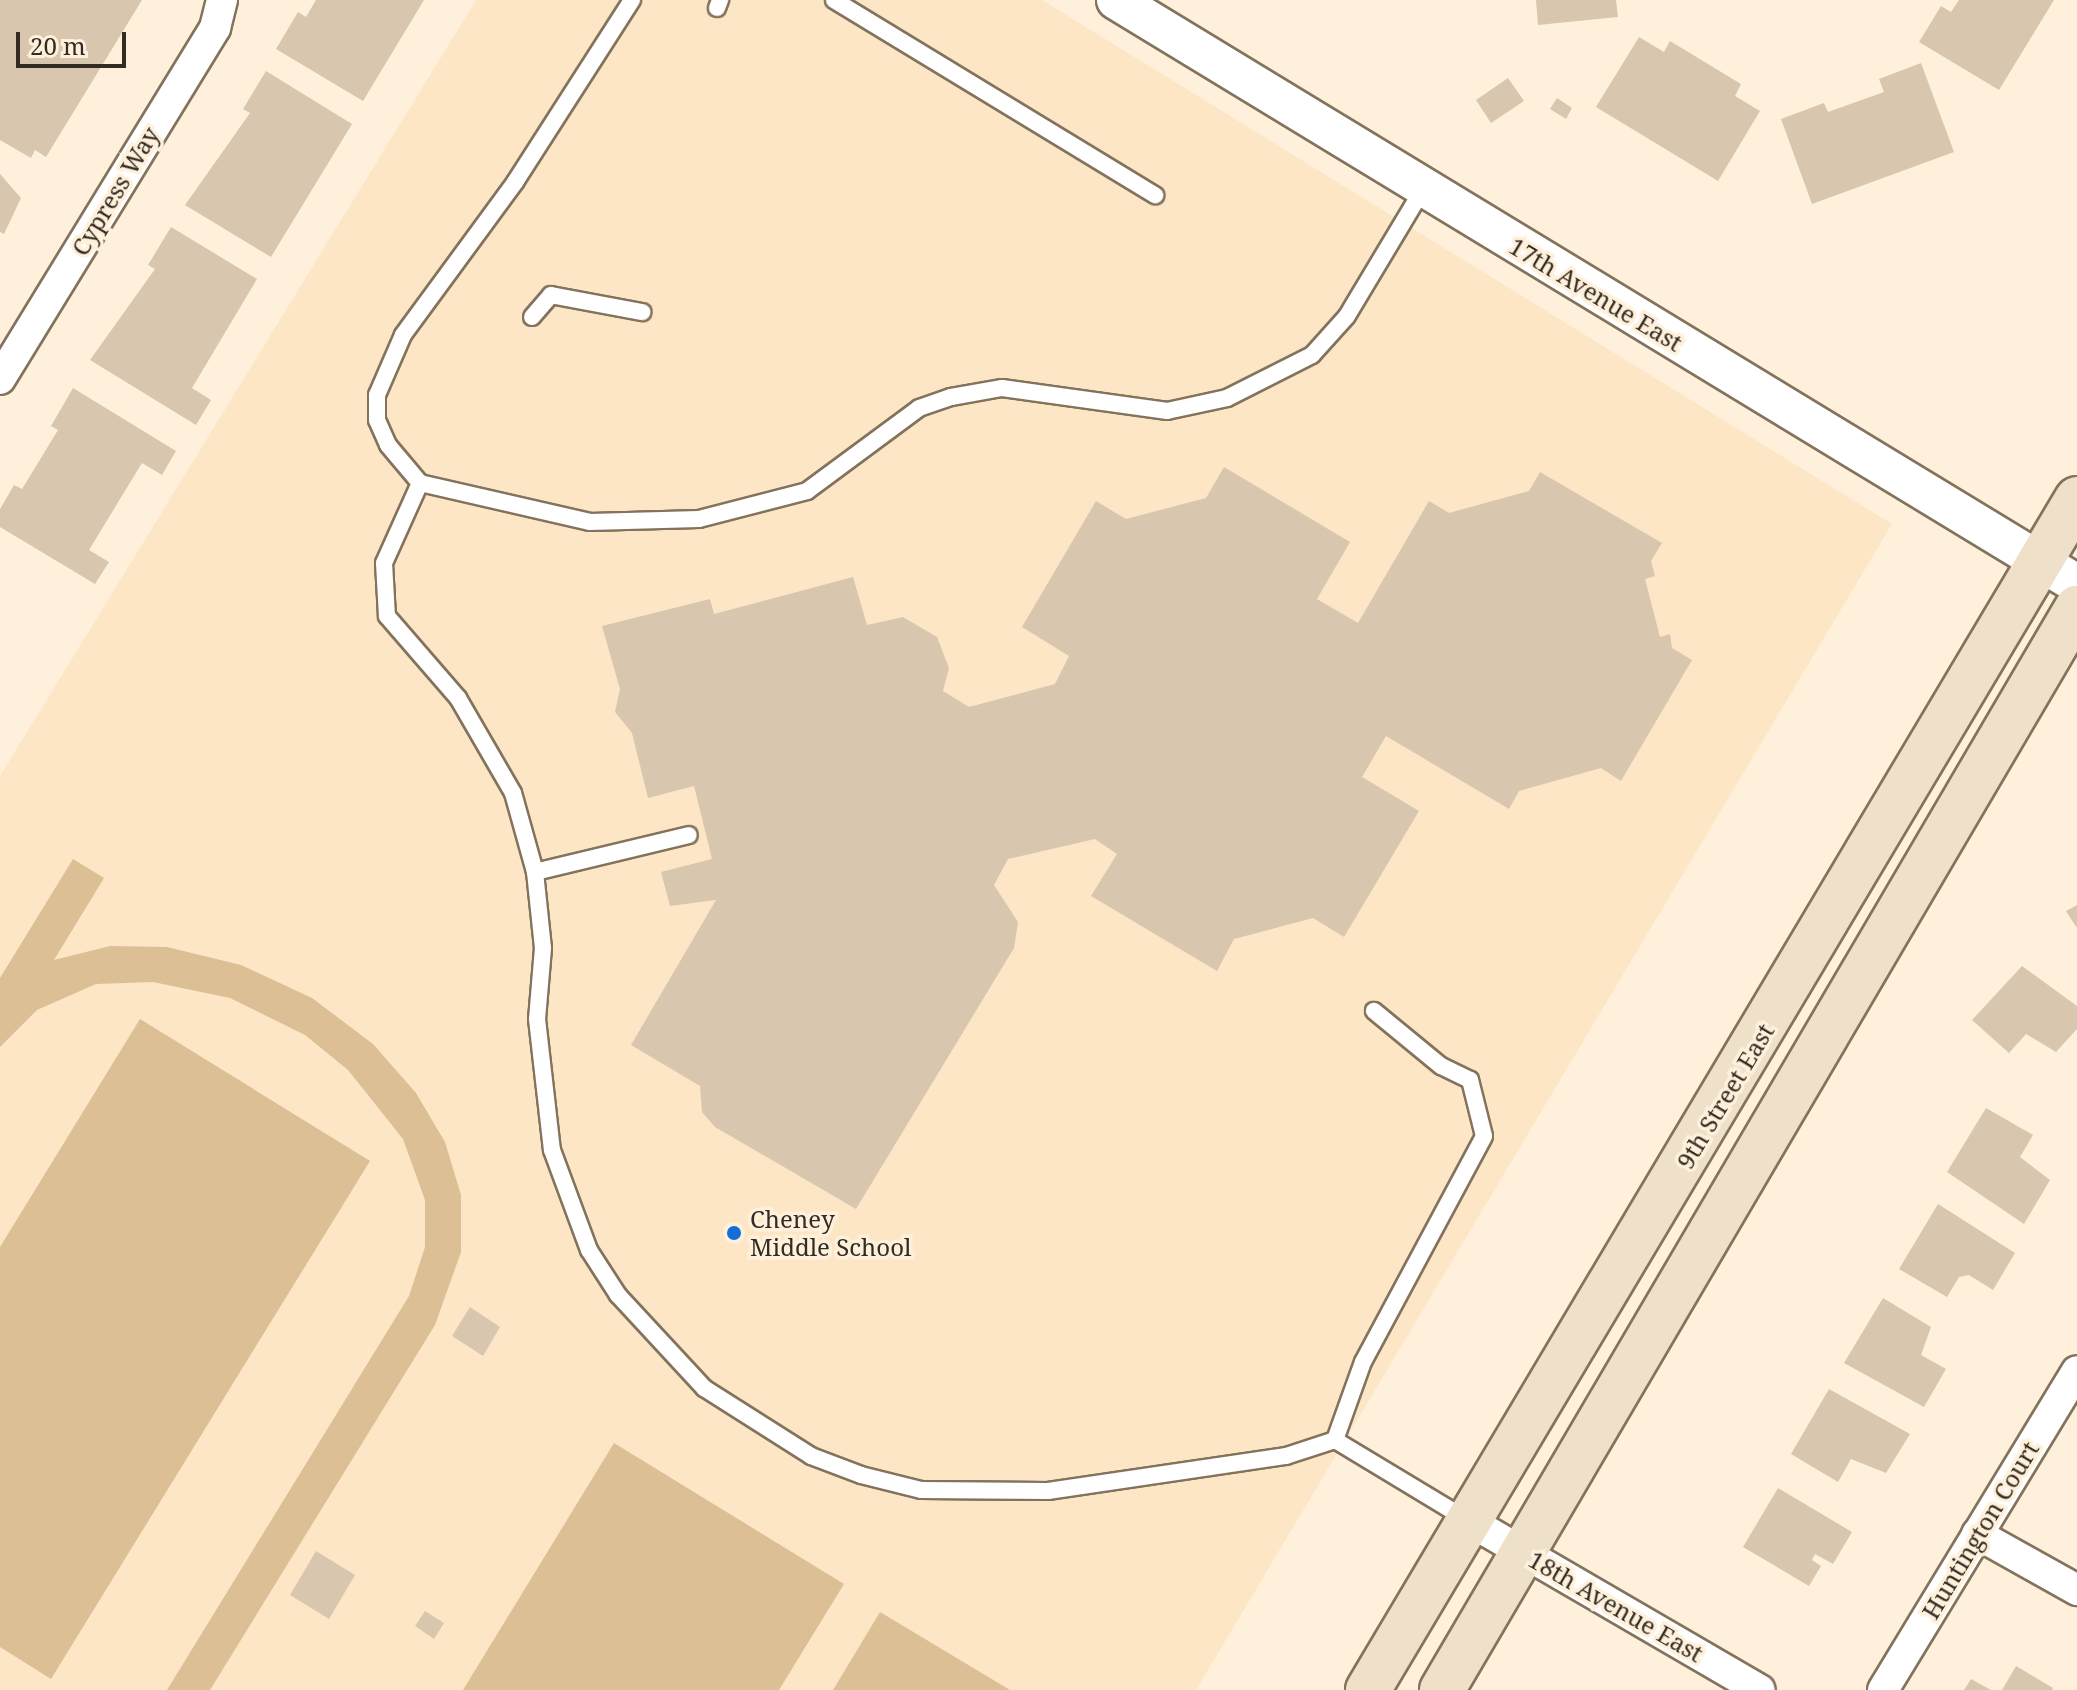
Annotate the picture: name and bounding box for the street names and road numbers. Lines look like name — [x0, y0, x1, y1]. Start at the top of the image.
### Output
street label: Cypress Way — [65, 121, 165, 261]
street label: 17th Avenue East — [1504, 231, 1688, 357]
street label: 9th Street East — [1670, 1018, 1780, 1174]
street label: Huntington Court — [1916, 1436, 2044, 1624]
street label: 18th Avenue East — [1524, 1544, 1708, 1668]

